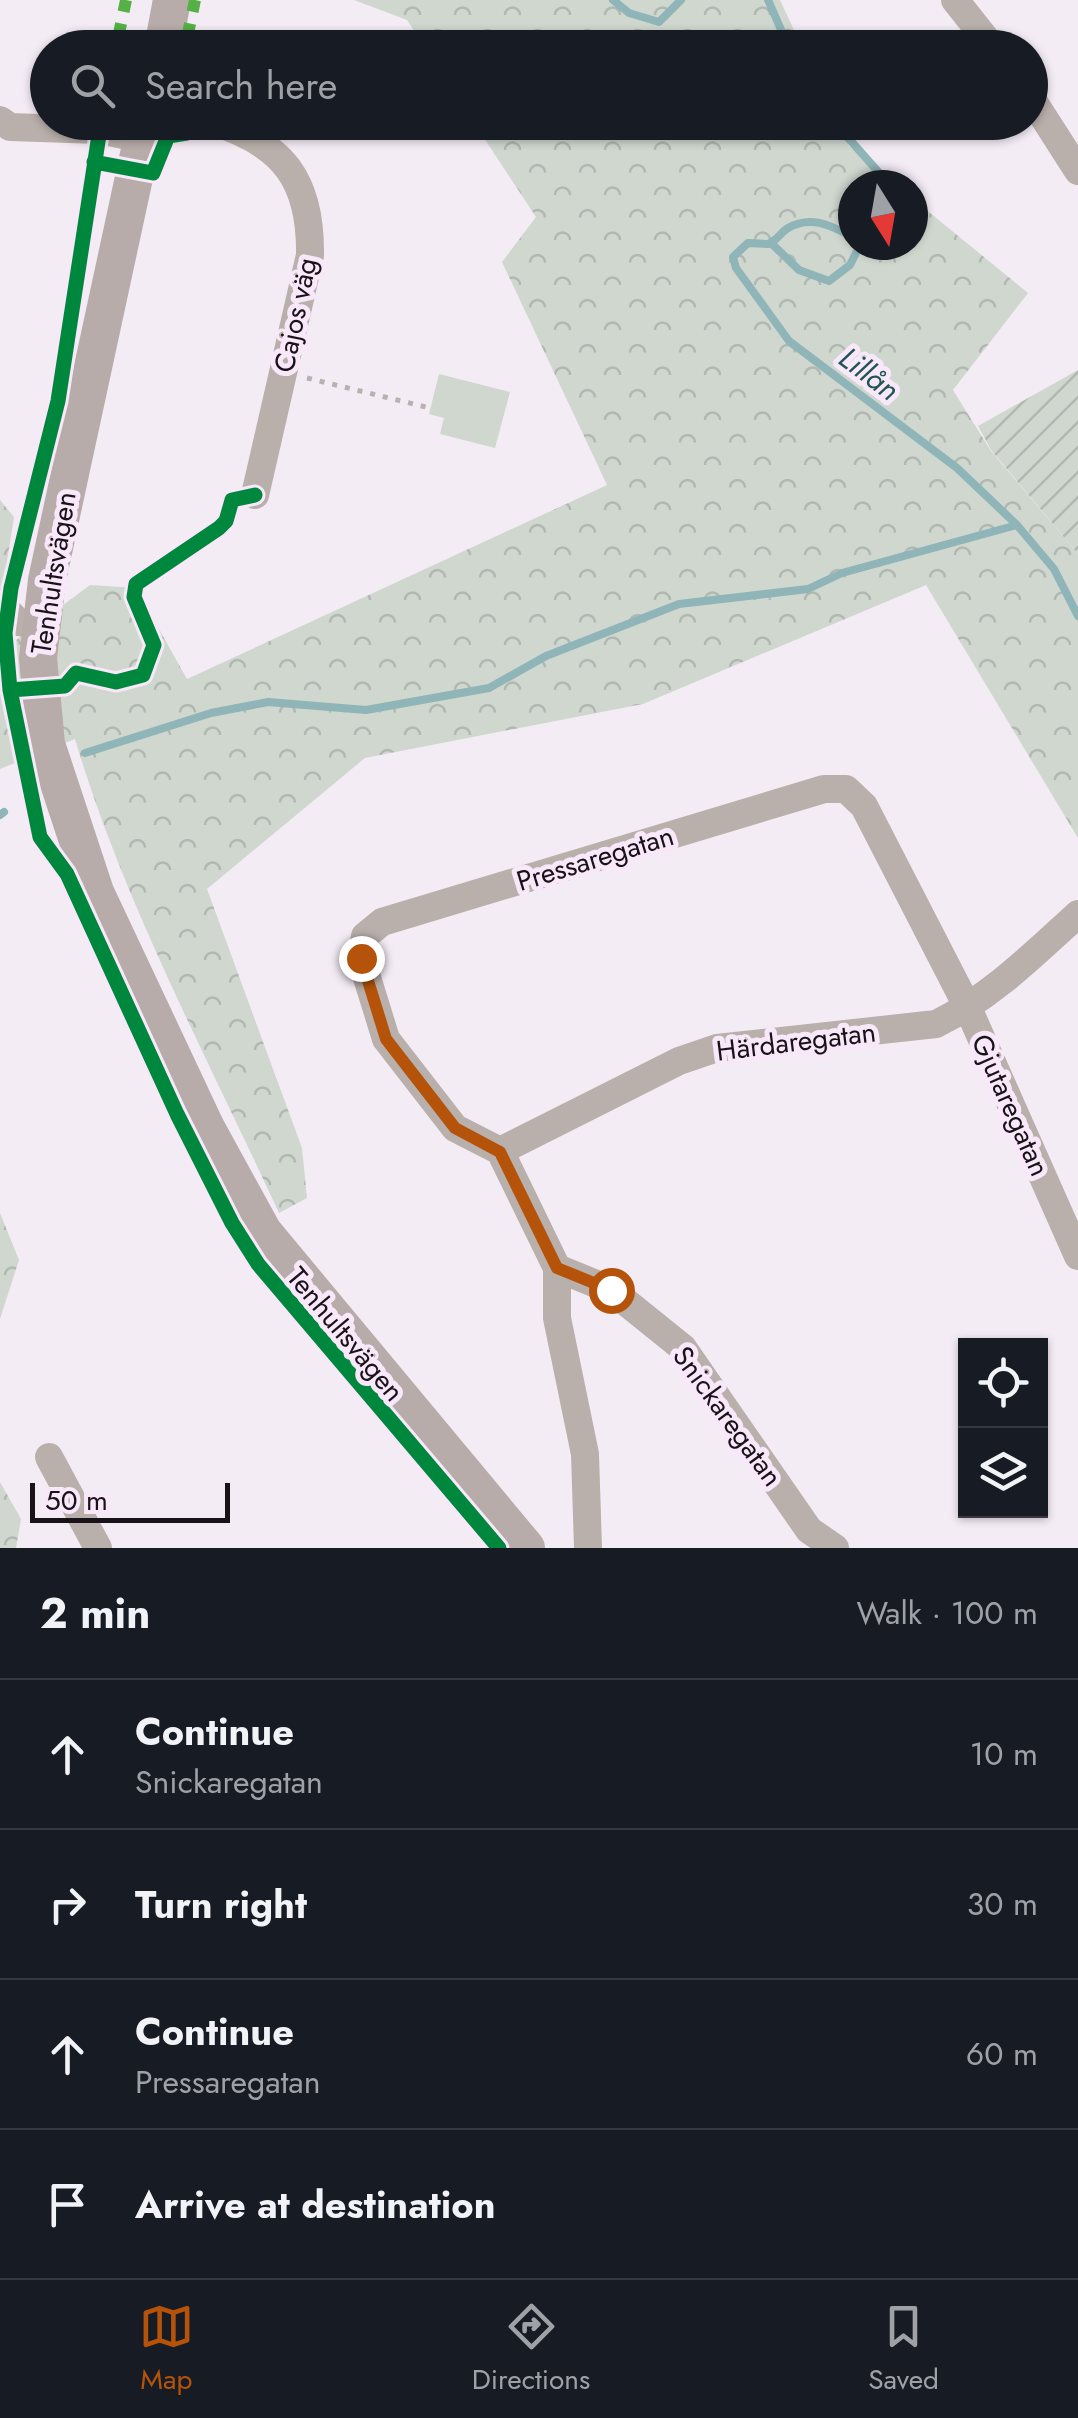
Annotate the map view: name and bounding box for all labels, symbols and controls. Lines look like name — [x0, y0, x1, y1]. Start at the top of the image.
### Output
search box — [30, 30, 1048, 140]
icon: search — [65, 58, 120, 113]
text: Search here — [145, 58, 337, 113]
north arrow — [838, 170, 928, 260]
street label: Cajos väg — [263, 254, 328, 376]
water label: Lillån — [830, 337, 909, 411]
street label: Tenhultsvägen — [20, 489, 87, 657]
street label: Pressaregatan — [512, 815, 679, 902]
route end — [339, 936, 385, 982]
street label: Härdaregatan — [714, 1011, 878, 1072]
street label: Gjutaregatan — [961, 1028, 1060, 1183]
street label: Tenhultsvägen — [277, 1258, 414, 1410]
route start — [589, 1268, 635, 1314]
street label: Snickaregatan — [663, 1338, 793, 1495]
map controls — [958, 1338, 1048, 1518]
button: locate — [958, 1338, 1048, 1428]
button: layers — [958, 1428, 1048, 1518]
scale bar — [30, 1478, 230, 1522]
text: 50 m — [45, 1480, 108, 1521]
text: 2 min — [40, 1583, 150, 1644]
text: Walk · 100 m — [857, 1590, 1038, 1636]
text: Continue — [135, 1704, 294, 1759]
icon: ahead — [40, 1727, 95, 1782]
text: 10 m — [970, 1731, 1038, 1777]
text: Snickaregatan — [135, 1759, 323, 1805]
icon: right — [40, 1877, 95, 1932]
text: Turn right — [135, 1877, 307, 1932]
text: 30 m — [967, 1881, 1038, 1927]
text: Continue — [135, 2004, 294, 2059]
icon: ahead — [40, 2027, 95, 2082]
text: 60 m — [966, 2031, 1038, 2077]
text: Pressaregatan — [135, 2059, 321, 2105]
icon: arrive — [40, 2177, 95, 2232]
text: Arrive at destination — [135, 2177, 496, 2232]
tab: Map — [139, 2299, 194, 2400]
tab: Directions — [472, 2299, 590, 2400]
tab: Saved — [868, 2299, 939, 2400]

